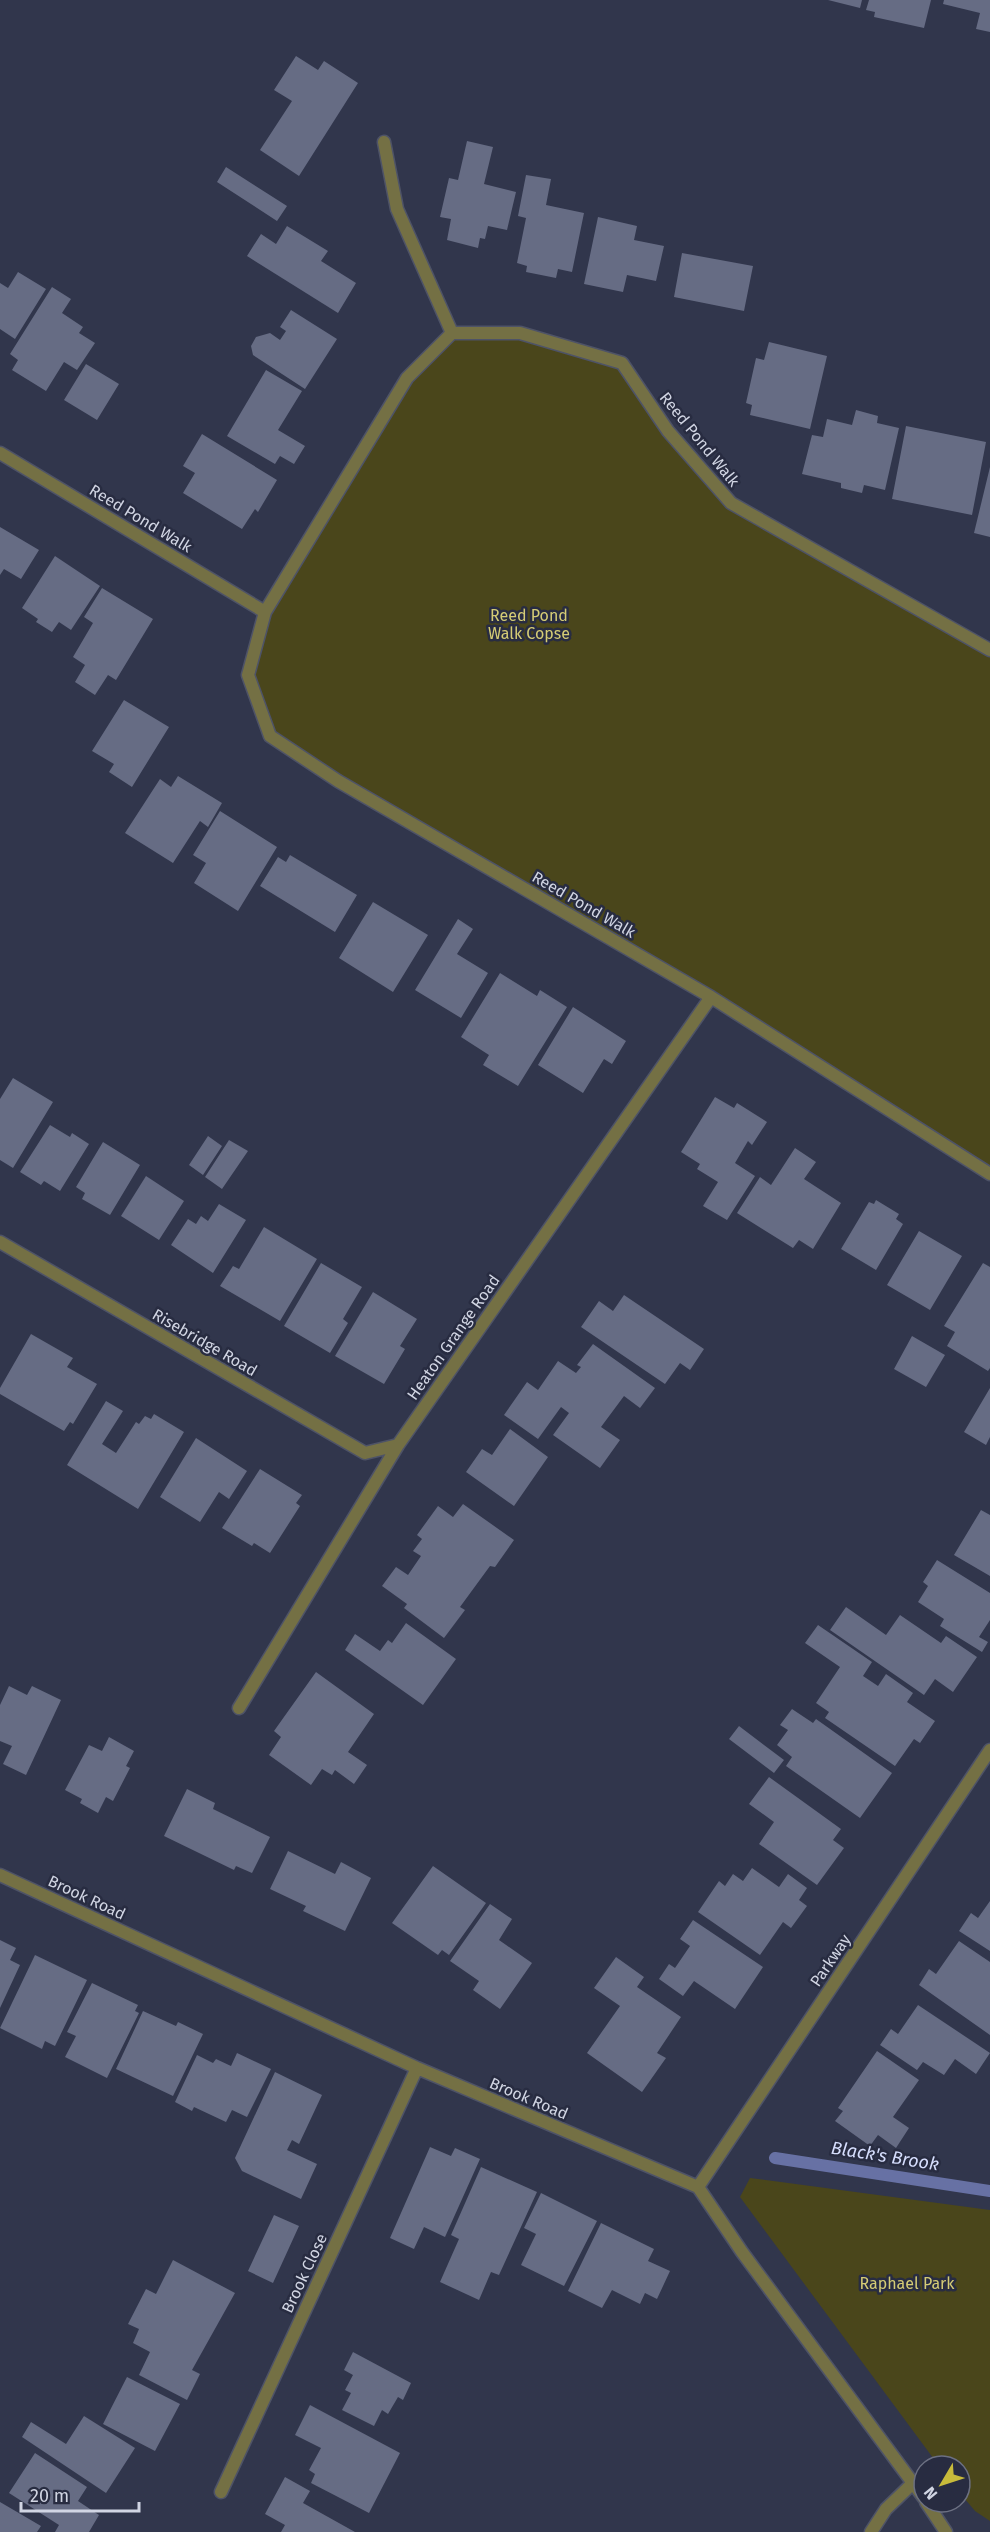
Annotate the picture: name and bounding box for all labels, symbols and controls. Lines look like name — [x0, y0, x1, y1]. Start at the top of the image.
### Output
street label: Reed Pond Walk — [656, 388, 744, 491]
street label: Reed Pond Walk — [86, 480, 196, 557]
park label: Reed Pond Walk Copse — [488, 606, 570, 643]
street label: Reed Pond Walk — [529, 867, 640, 942]
street label: Heaton Grange Road — [403, 1271, 504, 1404]
street label: Risebridge Road — [149, 1305, 261, 1380]
street label: Brook Road — [45, 1871, 129, 1924]
street label: Parkway — [806, 1930, 855, 1990]
street label: Brook Road — [487, 2073, 571, 2124]
water label: Black's Brook — [830, 2137, 941, 2175]
street label: Brook Close — [278, 2230, 331, 2316]
park label: Raphael Park — [860, 2274, 955, 2293]
north arrow — [912, 2454, 972, 2514]
scale bar — [21, 2475, 140, 2513]
text: N — [920, 2483, 941, 2503]
text: 20 m — [30, 2485, 69, 2507]

